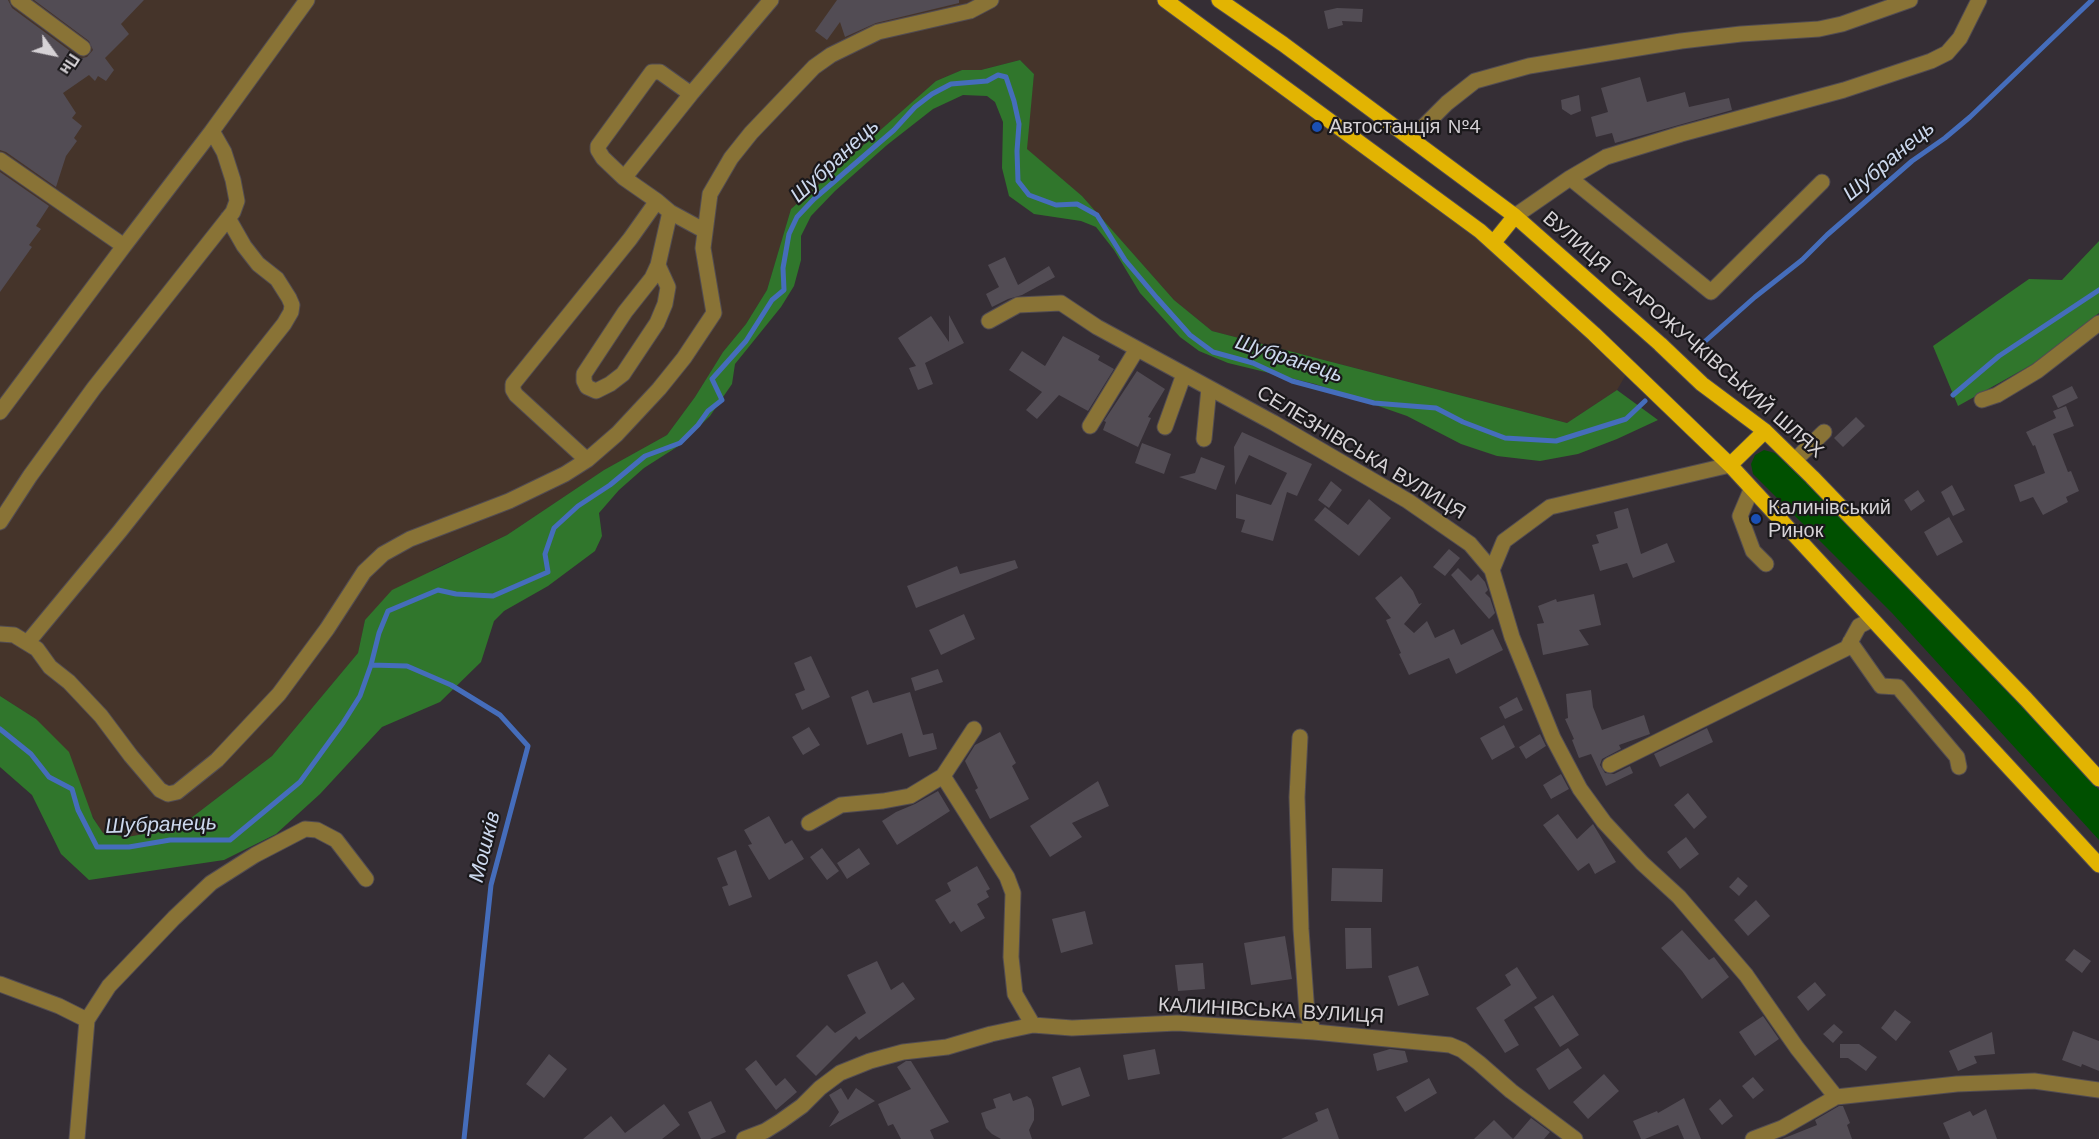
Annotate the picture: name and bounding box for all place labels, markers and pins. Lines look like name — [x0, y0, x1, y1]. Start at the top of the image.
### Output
place label: Автостанція №4 — [1329, 115, 1481, 139]
marker: Автостанція №4 — [1310, 120, 1324, 134]
place label: Калинівський Ринок — [1768, 496, 1891, 543]
marker: Калинівський Ринок — [1749, 512, 1763, 526]

